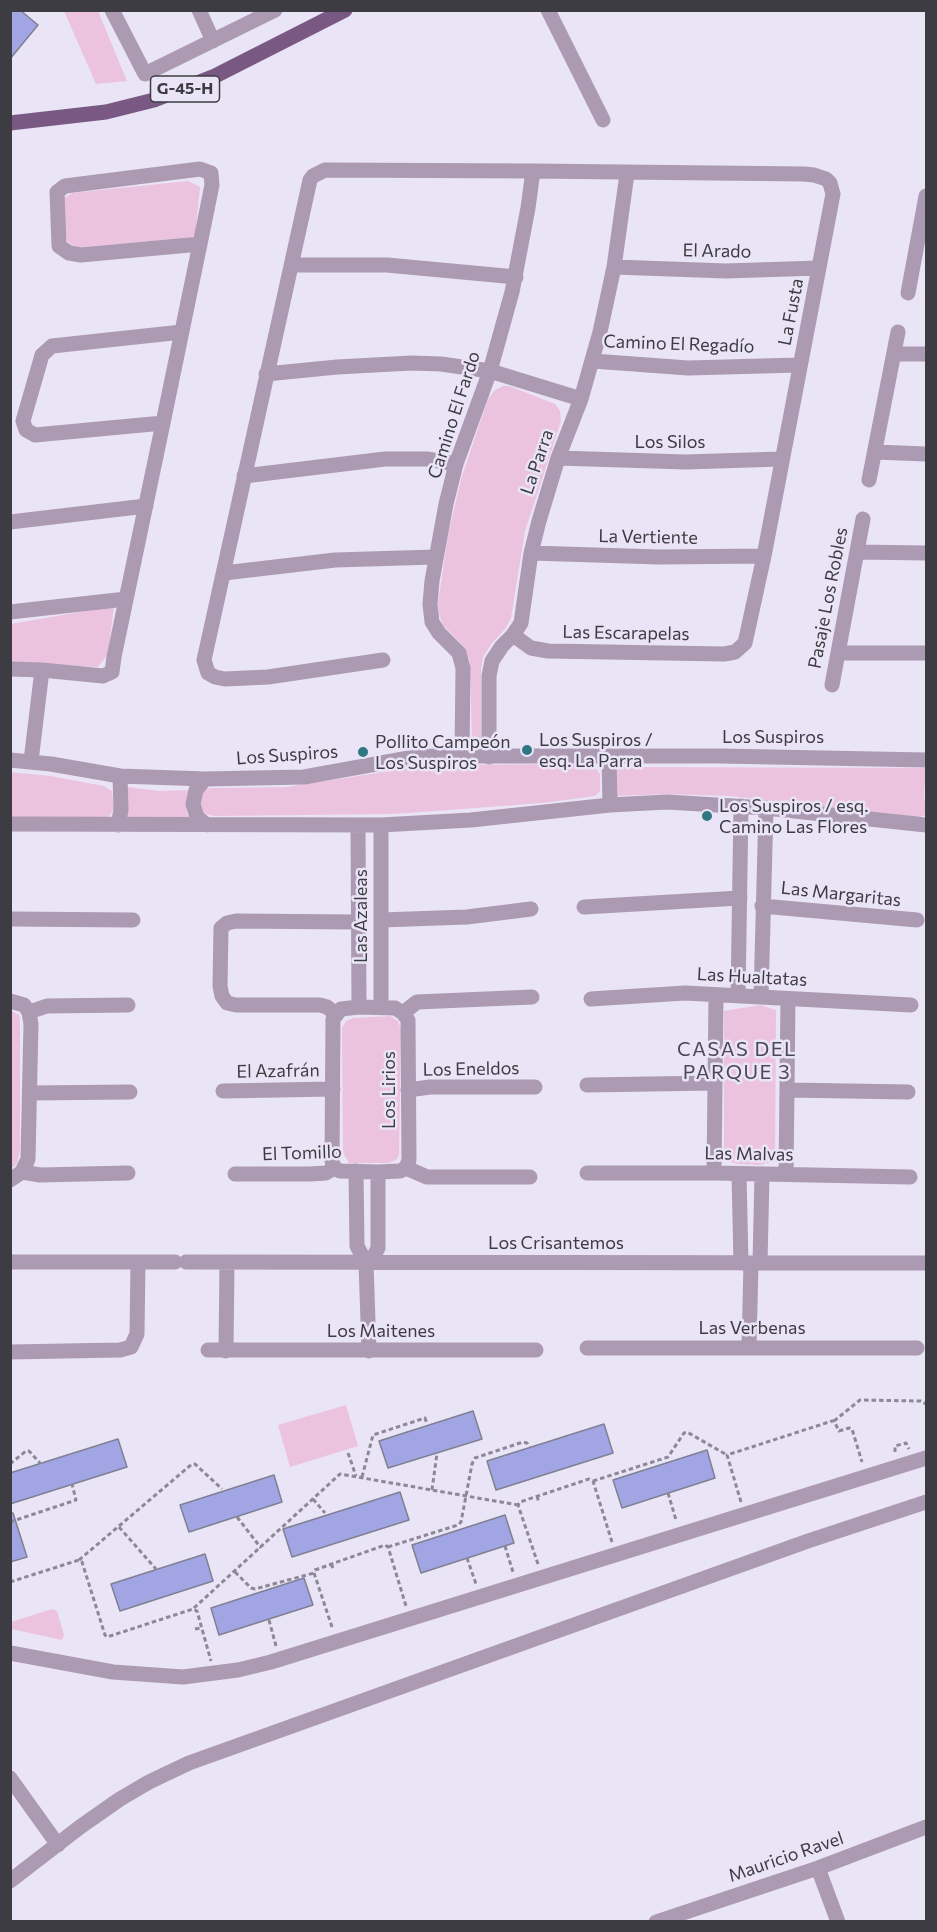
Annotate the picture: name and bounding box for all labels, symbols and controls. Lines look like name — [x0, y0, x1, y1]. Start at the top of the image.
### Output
road number: G-45-H — [150, 76, 219, 102]
street label: El Arado — [682, 240, 752, 262]
street label: La Fusta — [774, 276, 808, 348]
street label: Camino El Regadío — [603, 331, 755, 357]
street label: Camino El Fardo — [423, 349, 485, 481]
street label: La Parra — [516, 427, 558, 497]
street label: Los Silos — [634, 431, 706, 453]
street label: La Vertiente — [598, 525, 698, 549]
street label: Pasaje Los Robles — [804, 526, 852, 670]
street label: Las Escarapelas — [562, 621, 690, 645]
street label: Los Suspiros — [722, 726, 824, 748]
place label: Los Suspiros / esq. La Parra — [539, 729, 653, 771]
place label: Pollito Campeón Los Suspiros — [375, 731, 511, 774]
street label: Los Suspiros — [235, 741, 339, 769]
marker: Los Suspiros / esq. La Parra — [520, 743, 534, 757]
marker: Pollito Campeón Los Suspiros — [356, 745, 370, 759]
place label: Los Suspiros / esq. Camino Las Flores — [719, 795, 869, 838]
marker: Los Suspiros / esq. Camino Las Flores — [700, 809, 714, 823]
street label: Las Azaleas — [350, 869, 372, 963]
street label: Las Margaritas — [780, 877, 902, 911]
street label: Las Hualtatas — [696, 963, 808, 991]
district label: CASAS DEL PARQUE 3 — [677, 1037, 797, 1084]
street label: Los Lirios — [378, 1051, 400, 1129]
street label: Los Eneldos — [422, 1057, 520, 1081]
street label: El Azafrán — [236, 1059, 320, 1083]
street label: El Tomillo — [262, 1141, 342, 1165]
street label: Las Malvas — [704, 1142, 794, 1166]
street label: Los Crisantemos — [488, 1232, 624, 1254]
street label: Las Verbenas — [698, 1317, 806, 1339]
street label: Los Maitenes — [327, 1320, 435, 1342]
street label: Mauricio Ravel — [726, 1827, 846, 1887]

